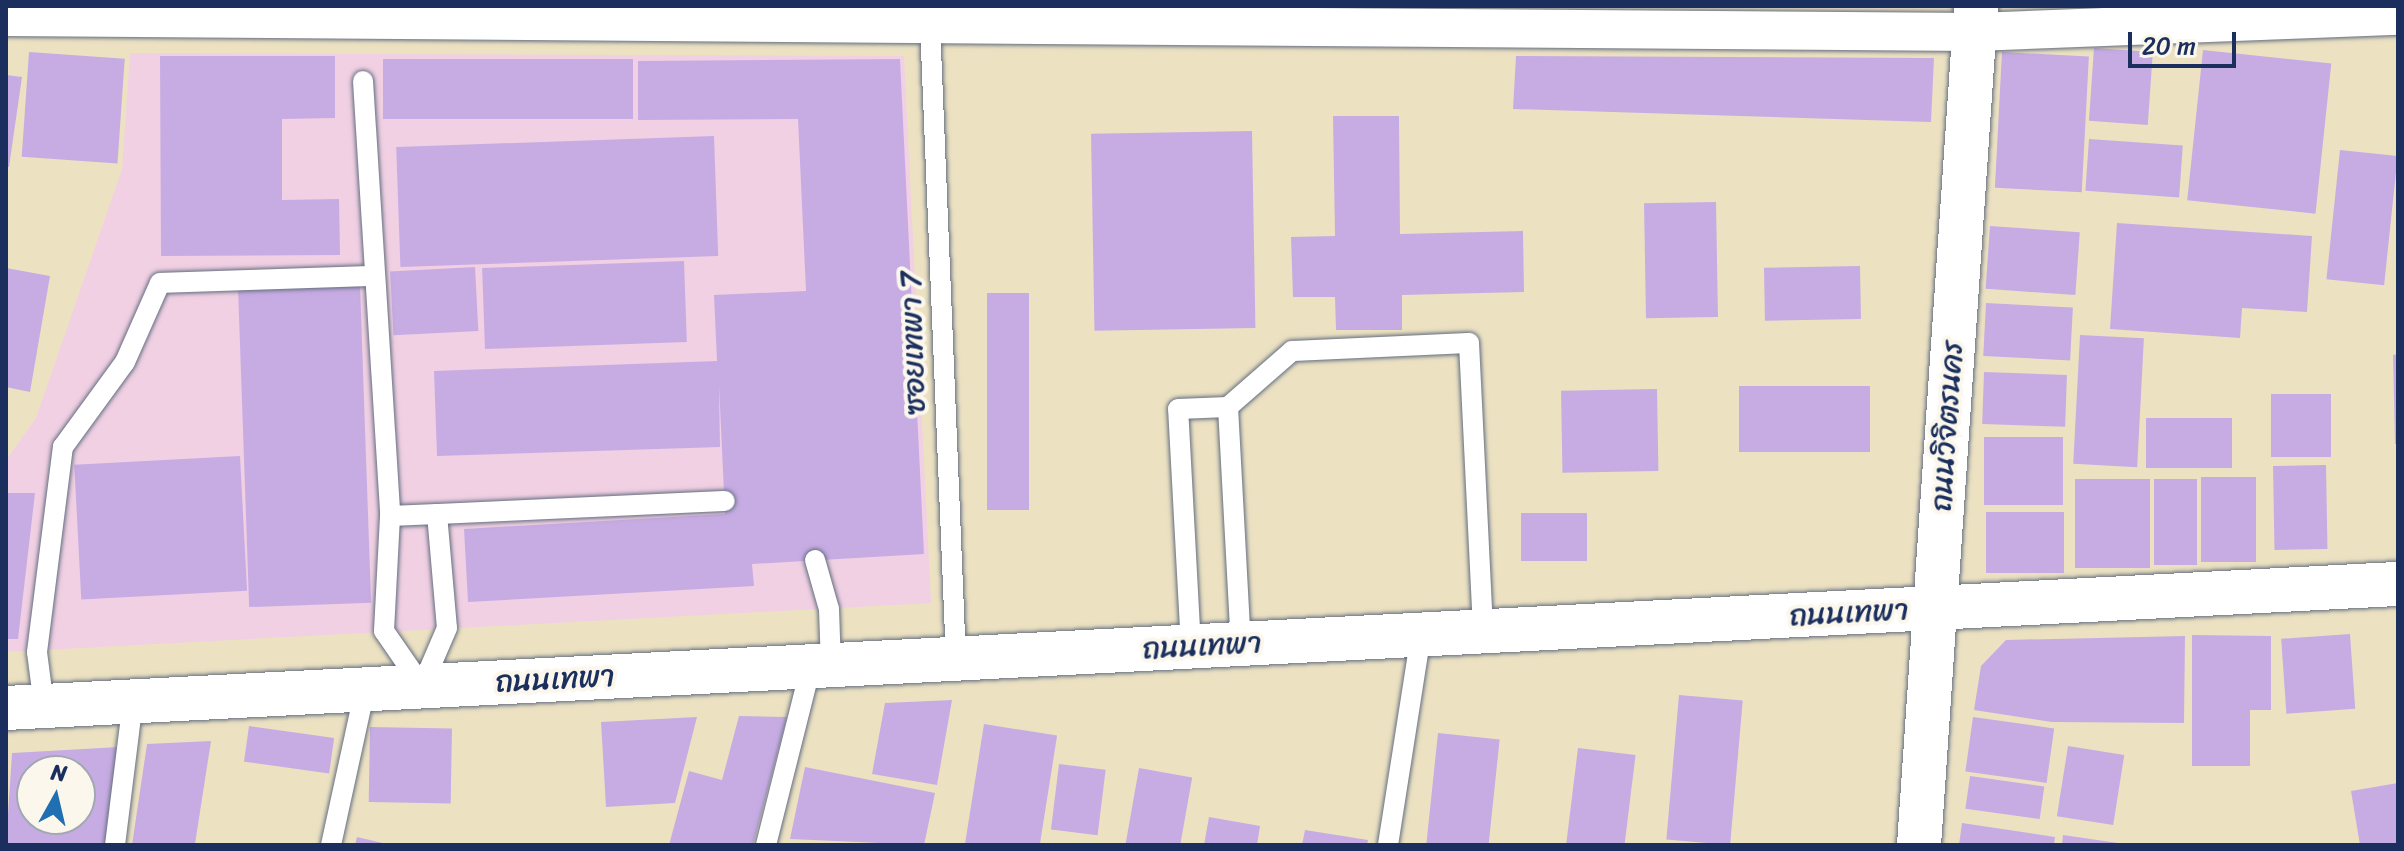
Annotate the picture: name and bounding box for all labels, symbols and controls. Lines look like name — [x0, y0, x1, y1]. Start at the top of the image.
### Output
scale bar — [2132, 16, 2240, 66]
text: 20 m — [2142, 25, 2196, 67]
street label: ซอยเทพา 7 — [893, 271, 933, 415]
street label: ถนนวิจิตรนคร — [1923, 339, 1971, 513]
street label: ถนนเทพา — [1788, 592, 1910, 634]
street label: ถนนเทพา — [1141, 625, 1263, 667]
street label: ถนนเทพา — [494, 658, 616, 700]
text: N — [49, 752, 69, 793]
north arrow — [16, 755, 96, 835]

